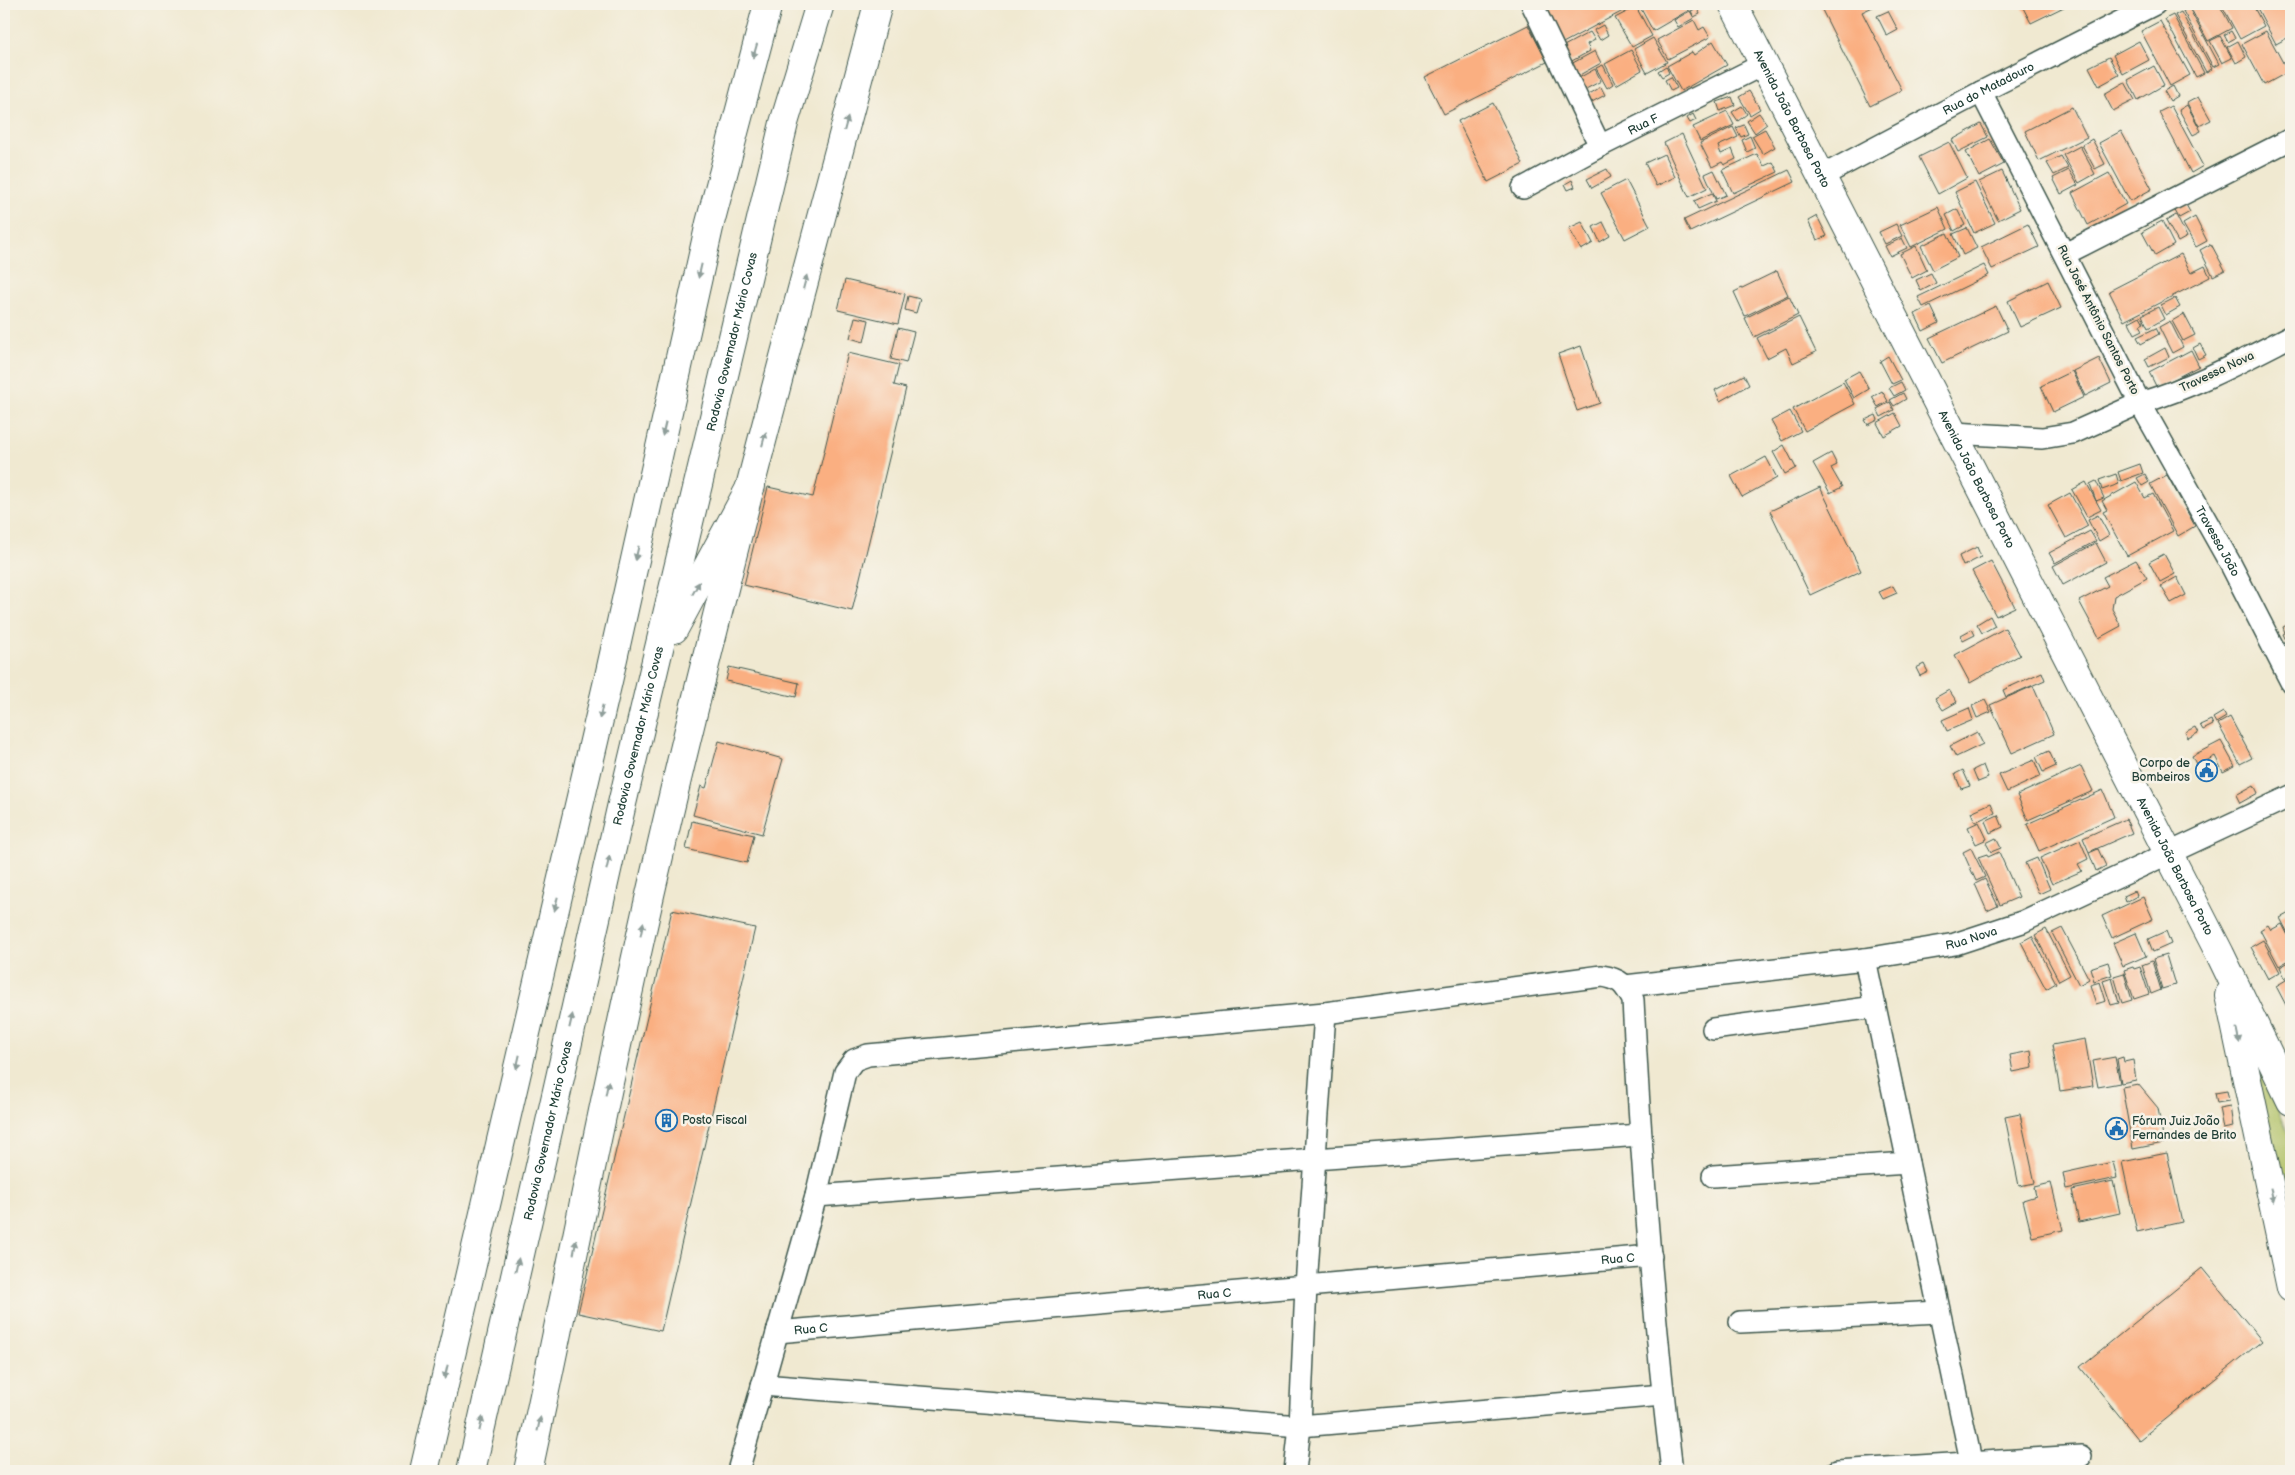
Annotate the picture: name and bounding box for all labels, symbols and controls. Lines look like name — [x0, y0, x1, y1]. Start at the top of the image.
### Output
one-way arrow — [750, 43, 758, 58]
street label: Avenida João Barbosa Porto — [1750, 47, 1833, 190]
street label: Rua do Matadouro — [1940, 59, 2037, 118]
street label: Rua F — [1625, 110, 1662, 138]
one-way arrow — [842, 117, 850, 132]
street label: Rua José Antônio Santos Porto — [2054, 243, 2142, 398]
street label: Rodovia Governador Mário Covas — [703, 251, 760, 433]
one-way arrow — [696, 263, 704, 278]
one-way arrow — [801, 274, 809, 289]
street label: Travessa Nova — [2177, 348, 2257, 396]
street label: Avenida João Barbosa Porto — [1935, 408, 2018, 551]
one-way arrow — [660, 422, 668, 437]
one-way arrow — [760, 431, 768, 446]
street label: Travessa João — [2192, 503, 2243, 579]
one-way arrow — [633, 546, 641, 561]
one-way arrow — [692, 580, 700, 595]
street label: Rodovia Governador Mário Covas — [610, 645, 667, 827]
one-way arrow — [597, 704, 605, 719]
place label: Corpo de Bombeiros — [2131, 756, 2190, 785]
public building icon: Corpo de Bombeiros — [2194, 758, 2218, 782]
street label: Avenida João Barbosa Porto — [2133, 795, 2217, 938]
one-way arrow — [604, 855, 612, 870]
one-way arrow — [552, 896, 560, 911]
one-way arrow — [638, 922, 646, 937]
street label: Rua Nova — [1944, 923, 1999, 953]
one-way arrow — [567, 1014, 575, 1029]
one-way arrow — [2234, 1028, 2242, 1043]
street label: Rodovia Governador Mário Covas — [520, 1039, 576, 1222]
one-way arrow — [514, 1054, 522, 1069]
one-way arrow — [604, 1080, 612, 1096]
building icon: Posto Fiscal — [654, 1108, 678, 1132]
place label: Posto Fiscal — [682, 1113, 747, 1128]
place label: Fórum Juiz João Fernandes de Brito — [2132, 1114, 2237, 1143]
public building icon: Fórum Juiz João Fernandes de Brito — [2104, 1116, 2128, 1140]
one-way arrow — [2268, 1187, 2276, 1202]
one-way arrow — [572, 1239, 580, 1255]
street label: Rua C — [1600, 1250, 1636, 1268]
one-way arrow — [513, 1258, 521, 1273]
street label: Rua C — [1197, 1285, 1232, 1303]
street label: Rua C — [793, 1320, 829, 1338]
one-way arrow — [442, 1364, 450, 1379]
one-way arrow — [535, 1415, 543, 1431]
one-way arrow — [477, 1416, 485, 1431]

